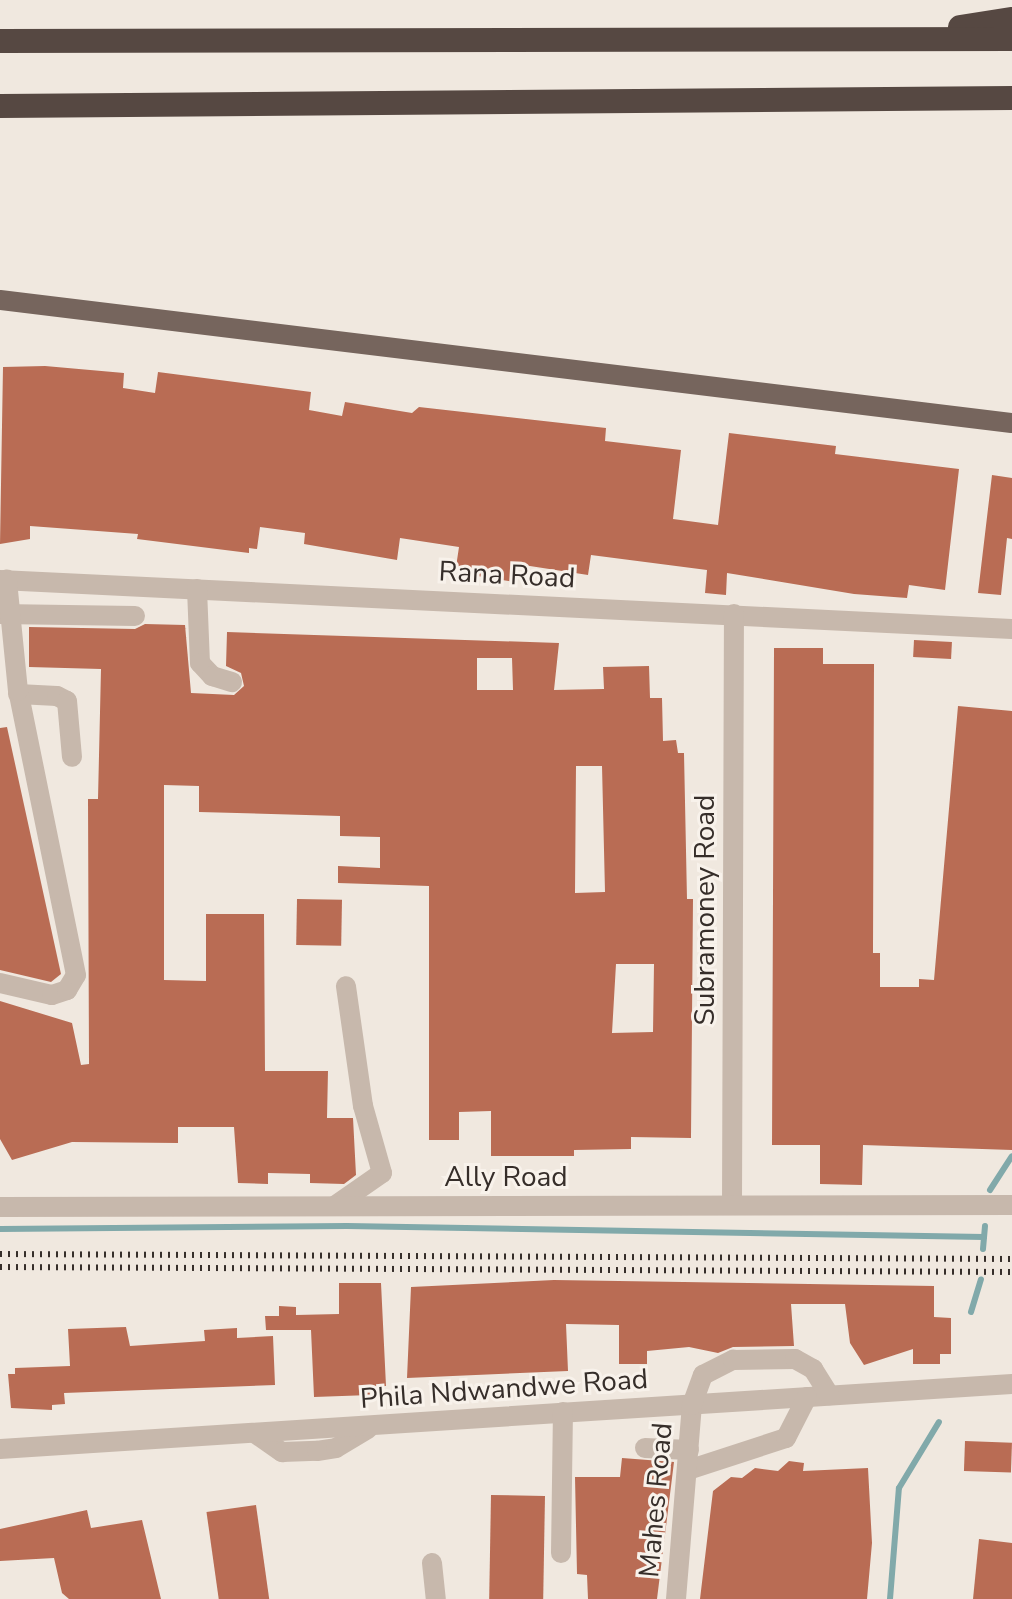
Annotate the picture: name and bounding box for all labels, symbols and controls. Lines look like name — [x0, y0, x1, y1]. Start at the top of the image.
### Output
street label: Rana Road — [438, 555, 576, 595]
street label: Subramoney Road — [688, 795, 722, 1025]
street label: Ally Road — [444, 1160, 568, 1194]
street label: Phila Ndwandwe Road — [359, 1362, 649, 1416]
street label: Mahes Road — [632, 1421, 680, 1579]

